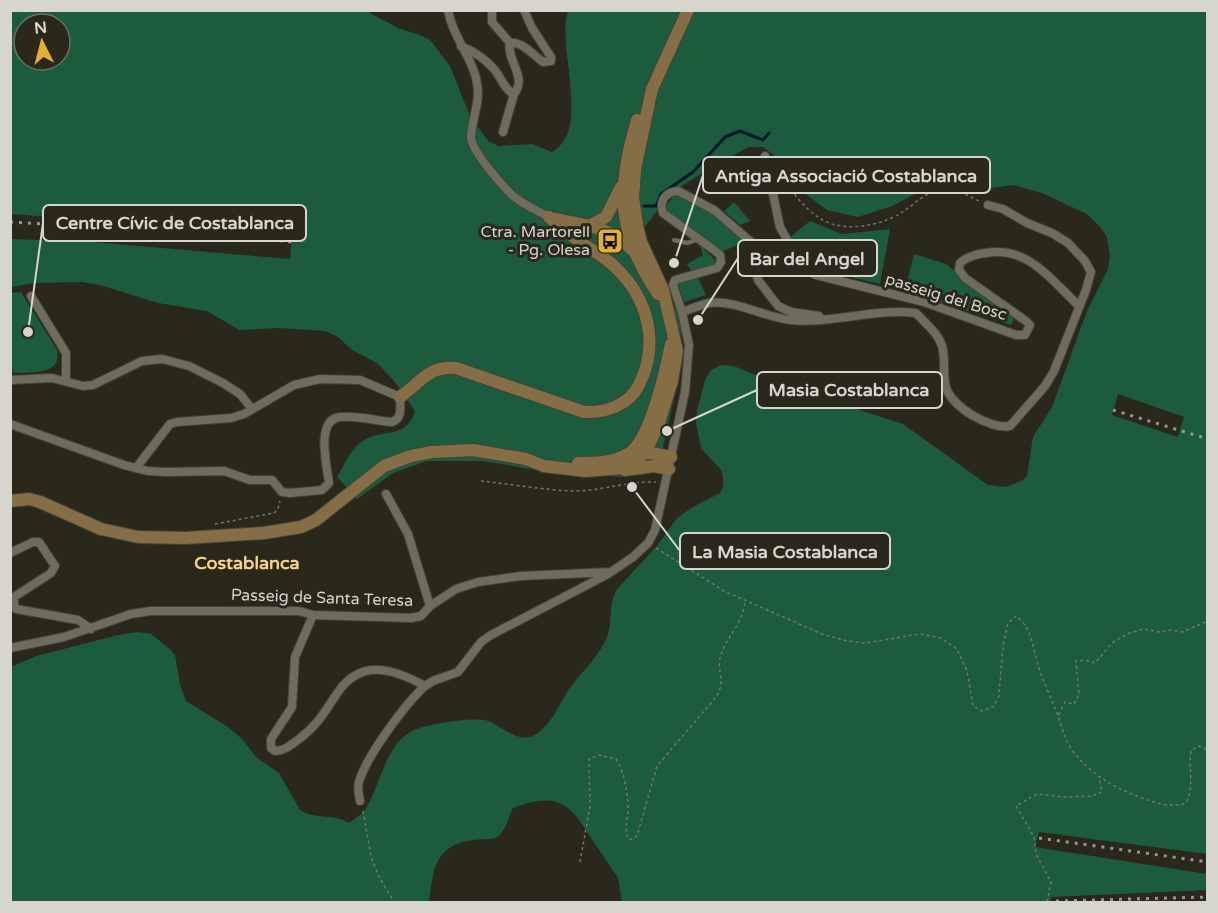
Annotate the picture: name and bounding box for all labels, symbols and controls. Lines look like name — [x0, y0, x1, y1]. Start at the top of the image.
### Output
north arrow — [12, 12, 72, 72]
text: N — [33, 17, 48, 39]
callout: Antiga Associació Costablanca — [703, 157, 990, 193]
text: Antiga Associació Costablanca — [715, 165, 977, 187]
callout: Centre Cívic de Costablanca — [43, 205, 306, 241]
text: Centre Cívic de Costablanca — [56, 212, 294, 234]
place label: Ctra. Martorell - Pg. Olesa — [480, 222, 590, 260]
bus stop icon: Ctra. Martorell - Pg. Olesa — [595, 226, 625, 256]
callout: Bar del Angel — [738, 240, 877, 276]
text: Bar del Angel — [749, 248, 865, 270]
street label: passeig del Bosc — [883, 269, 1009, 325]
callout: Masia Costablanca — [757, 372, 942, 408]
text: Masia Costablanca — [769, 379, 929, 401]
callout: La Masia Costablanca — [680, 533, 890, 569]
text: La Masia Costablanca — [692, 541, 878, 563]
district label: Costablanca — [194, 552, 300, 574]
street label: Passeig de Santa Teresa — [231, 585, 413, 611]

